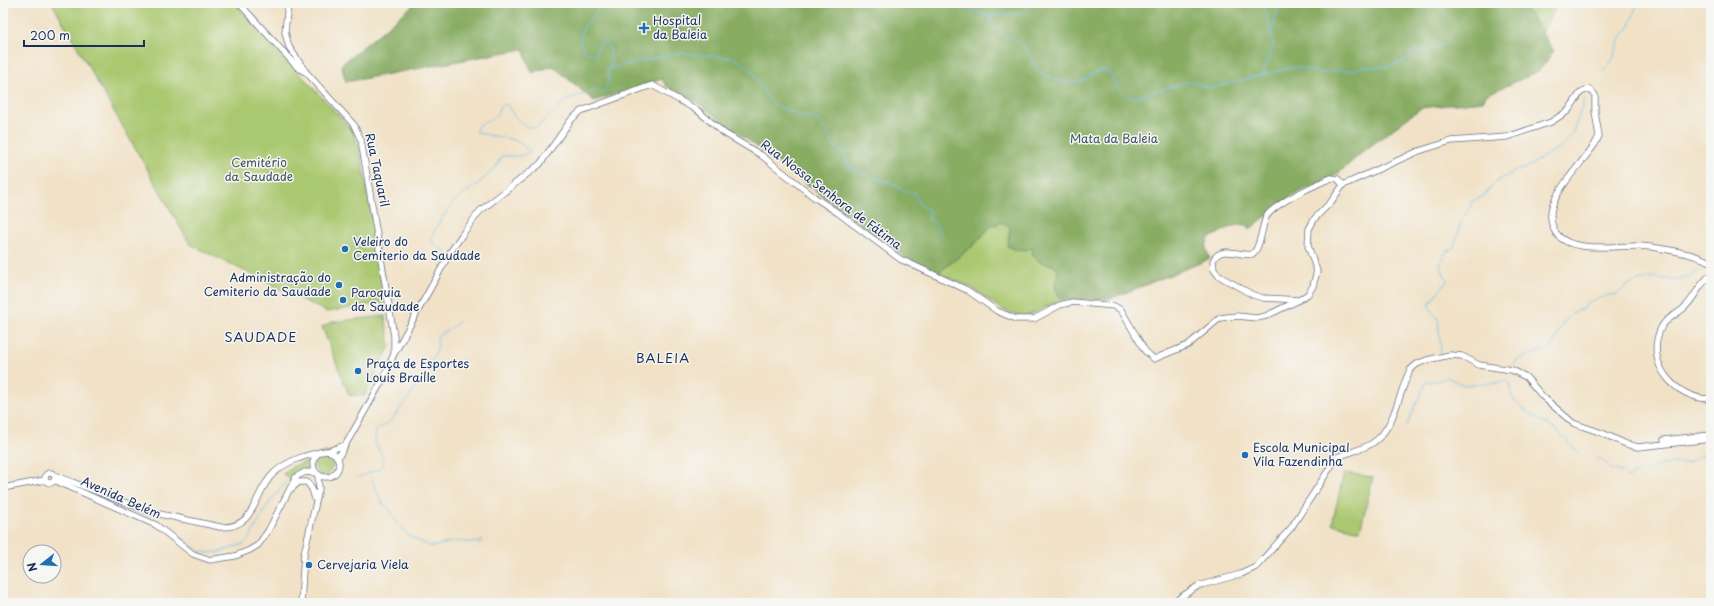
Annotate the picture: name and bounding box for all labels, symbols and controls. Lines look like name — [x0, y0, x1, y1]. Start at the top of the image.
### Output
place label: Hospital da Baleia — [653, 11, 708, 43]
scale bar — [24, 22, 144, 48]
marker: Hospital da Baleia — [638, 22, 650, 34]
text: 200 m — [30, 26, 70, 44]
park label: Mata da Baleia — [1070, 129, 1159, 147]
street label: Rua Taquaril — [361, 131, 395, 208]
street label: Rua Nossa Senhora de Fátima — [757, 135, 906, 254]
park label: Cemitério da Saudade — [225, 153, 293, 185]
place label: Veleiro do Cemiterio da Saudade — [353, 232, 480, 264]
marker: Veleiro do Cemiterio da Saudade — [340, 244, 350, 254]
place label: Administração do Cemiterio da Saudade — [204, 268, 331, 300]
marker: Administração do Cemiterio da Saudade — [334, 280, 344, 290]
place label: Paroquia da Saudade — [351, 283, 419, 315]
marker: Paroquia da Saudade — [338, 295, 348, 305]
district label: SAUDADE — [224, 327, 298, 346]
district label: BALEIA — [636, 348, 690, 367]
place label: Praça de Esportes Louis Braille — [366, 354, 470, 386]
marker: Praça de Esportes Louis Braille — [353, 366, 363, 376]
place label: Escola Municipal Vila Fazendinha — [1253, 438, 1350, 470]
marker: Escola Municipal Vila Fazendinha — [1240, 450, 1250, 460]
street label: Avenida Belém — [79, 471, 164, 523]
north arrow — [22, 544, 62, 584]
place label: Cervejaria Viela — [317, 555, 409, 573]
text: N — [22, 560, 41, 574]
marker: Cervejaria Viela — [304, 560, 314, 570]

